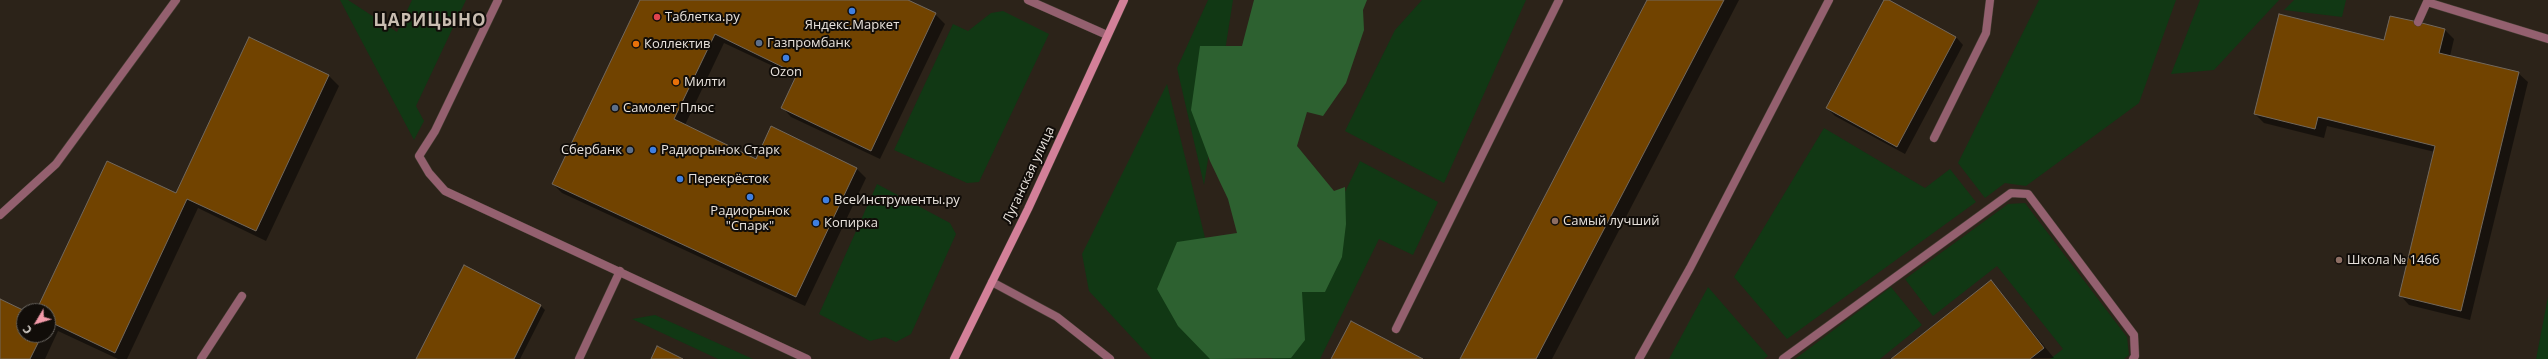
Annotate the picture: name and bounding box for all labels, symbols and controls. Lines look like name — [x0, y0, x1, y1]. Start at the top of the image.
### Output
marker: Яндекс.Маркет — [847, 6, 857, 16]
place label: Таблетка.ру — [665, 9, 740, 25]
district label: ЦАРИЦЫНО — [374, 11, 486, 31]
marker: Таблетка.ру — [652, 12, 662, 22]
place label: Яндекс.Маркет — [805, 17, 899, 33]
place label: Газпромбанк — [767, 35, 851, 51]
place label: Коллектив — [644, 36, 710, 52]
marker: Газпромбанк — [754, 38, 764, 48]
marker: Коллектив — [631, 39, 641, 49]
marker: Ozon — [781, 53, 791, 63]
place label: Ozon — [770, 64, 802, 80]
place label: Милти — [684, 74, 726, 90]
marker: Милти — [671, 77, 681, 87]
place label: Самолет Плюс — [623, 100, 714, 116]
marker: Самолет Плюс — [610, 103, 620, 113]
street label: Луганская улица — [1000, 124, 1058, 226]
place label: Сбербанк — [561, 142, 622, 158]
place label: Радиорынок Старк — [661, 142, 780, 158]
marker: Сбербанк — [625, 145, 635, 155]
marker: Радиорынок Старк — [648, 145, 658, 155]
place label: Перекрёсток — [688, 171, 769, 187]
marker: Перекрёсток — [675, 174, 685, 184]
marker: Радиорынок "Спарк" — [745, 192, 755, 202]
place label: ВсеИнструменты.ру — [834, 192, 960, 208]
marker: ВсеИнструменты.ру — [821, 195, 831, 205]
place label: Радиорынок "Спарк" — [710, 203, 790, 234]
place label: Самый лучший — [1563, 213, 1660, 229]
place label: Копирка — [824, 215, 878, 231]
marker: Самый лучший — [1550, 216, 1560, 226]
marker: Копирка — [811, 218, 821, 228]
place label: Школа № 1466 — [2347, 252, 2439, 268]
marker: Школа № 1466 — [2334, 255, 2344, 265]
north arrow — [16, 303, 56, 343]
text: С — [19, 323, 35, 337]

